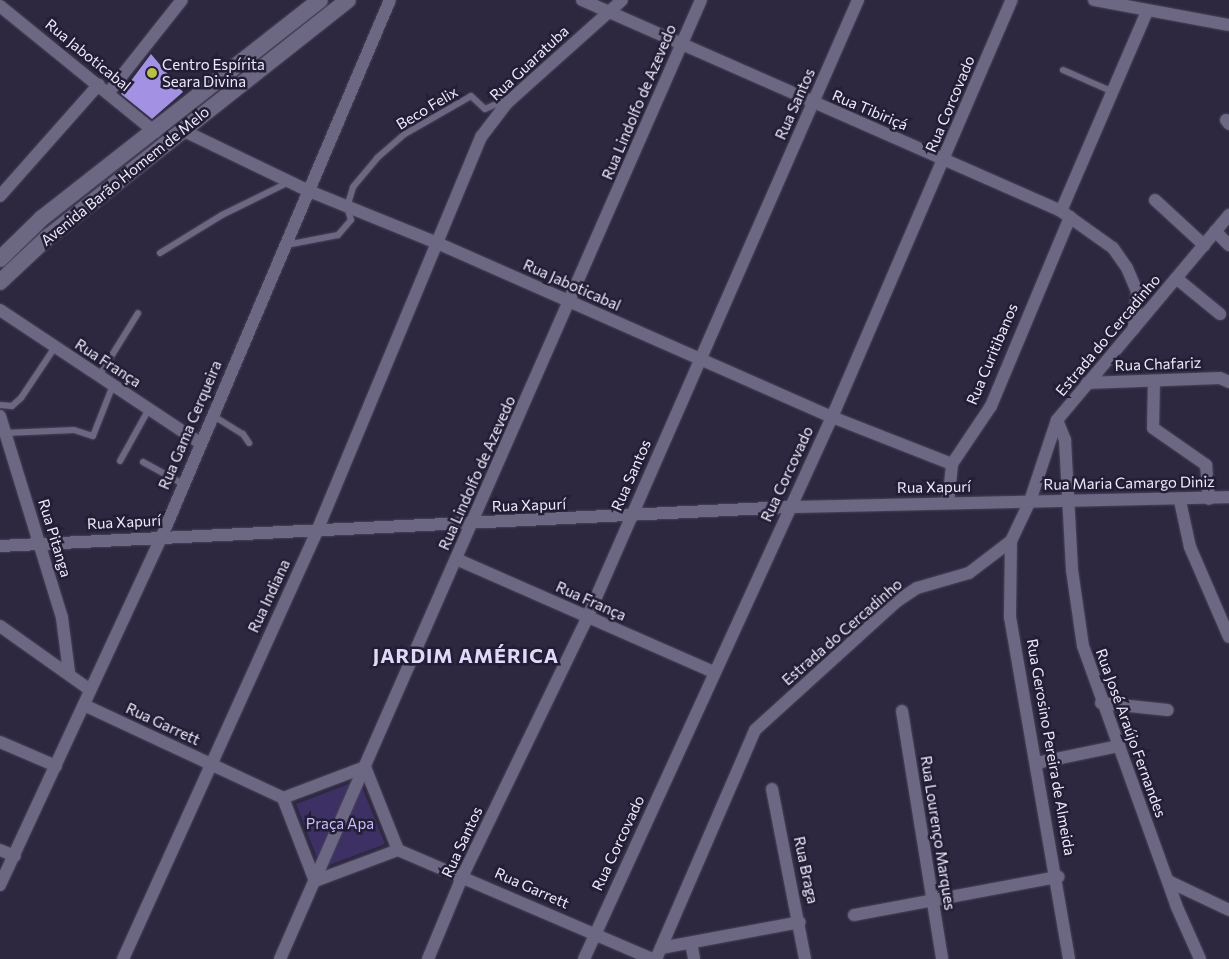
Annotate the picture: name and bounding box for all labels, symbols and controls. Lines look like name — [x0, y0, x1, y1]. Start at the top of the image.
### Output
street label: Rua Jaboticabal — [42, 15, 134, 95]
street label: Rua Guaratuba — [486, 22, 572, 104]
street label: Rua Lindolfo de Azevedo — [598, 22, 680, 182]
street label: Rua Corcovado — [922, 53, 978, 155]
place label: Centro Espírita Seara Divina — [162, 55, 265, 90]
street label: Rua Santos — [771, 66, 819, 142]
marker: Centro Espírita Seara Divina — [146, 67, 158, 79]
street label: Beco Felix — [393, 83, 461, 133]
street label: Rua Tibiriçá — [830, 86, 910, 134]
street label: Avenida Barão Homem de Melo — [37, 102, 213, 250]
street label: Rua Jaboticabal — [520, 255, 624, 315]
street label: Estrada do Cercadinho — [1052, 271, 1164, 399]
street label: Rua Curitibanos — [963, 301, 1021, 407]
street label: Rua França — [72, 335, 144, 391]
street label: Rua Chafariz — [1114, 353, 1202, 375]
street label: Rua Gama Cerqueira — [155, 358, 225, 492]
street label: Rua Lindolfo de Azevedo — [435, 393, 519, 553]
street label: Rua Corcovado — [757, 423, 817, 525]
street label: Rua Santos — [607, 437, 655, 513]
street label: Rua Maria Camargo Diniz — [1043, 473, 1215, 493]
street label: Rua Xapurí — [897, 477, 971, 497]
street label: Rua Xapurí — [492, 495, 566, 515]
street label: Rua Pitanga — [35, 497, 75, 579]
street label: Rua Xapurí — [86, 511, 162, 533]
street label: Rua Indiana — [244, 557, 294, 635]
street label: Estrada do Cercadinho — [778, 575, 906, 689]
street label: Rua França — [553, 578, 629, 624]
street label: Rua Gerosino Pereira de Almeida — [1023, 637, 1079, 857]
district label: JARDIM AMÉRICA — [371, 643, 561, 667]
street label: Rua José Araújo Fernandes — [1092, 646, 1170, 820]
street label: Rua Garrett — [123, 699, 203, 749]
street label: Rua Lourenço Marques — [917, 754, 959, 912]
street label: Rua Corcovado — [588, 792, 648, 894]
street label: Rua Santos — [438, 804, 486, 880]
park label: Praça Apa — [306, 815, 374, 833]
street label: Rua Braga — [790, 835, 822, 905]
street label: Rua Garrett — [492, 864, 572, 912]

